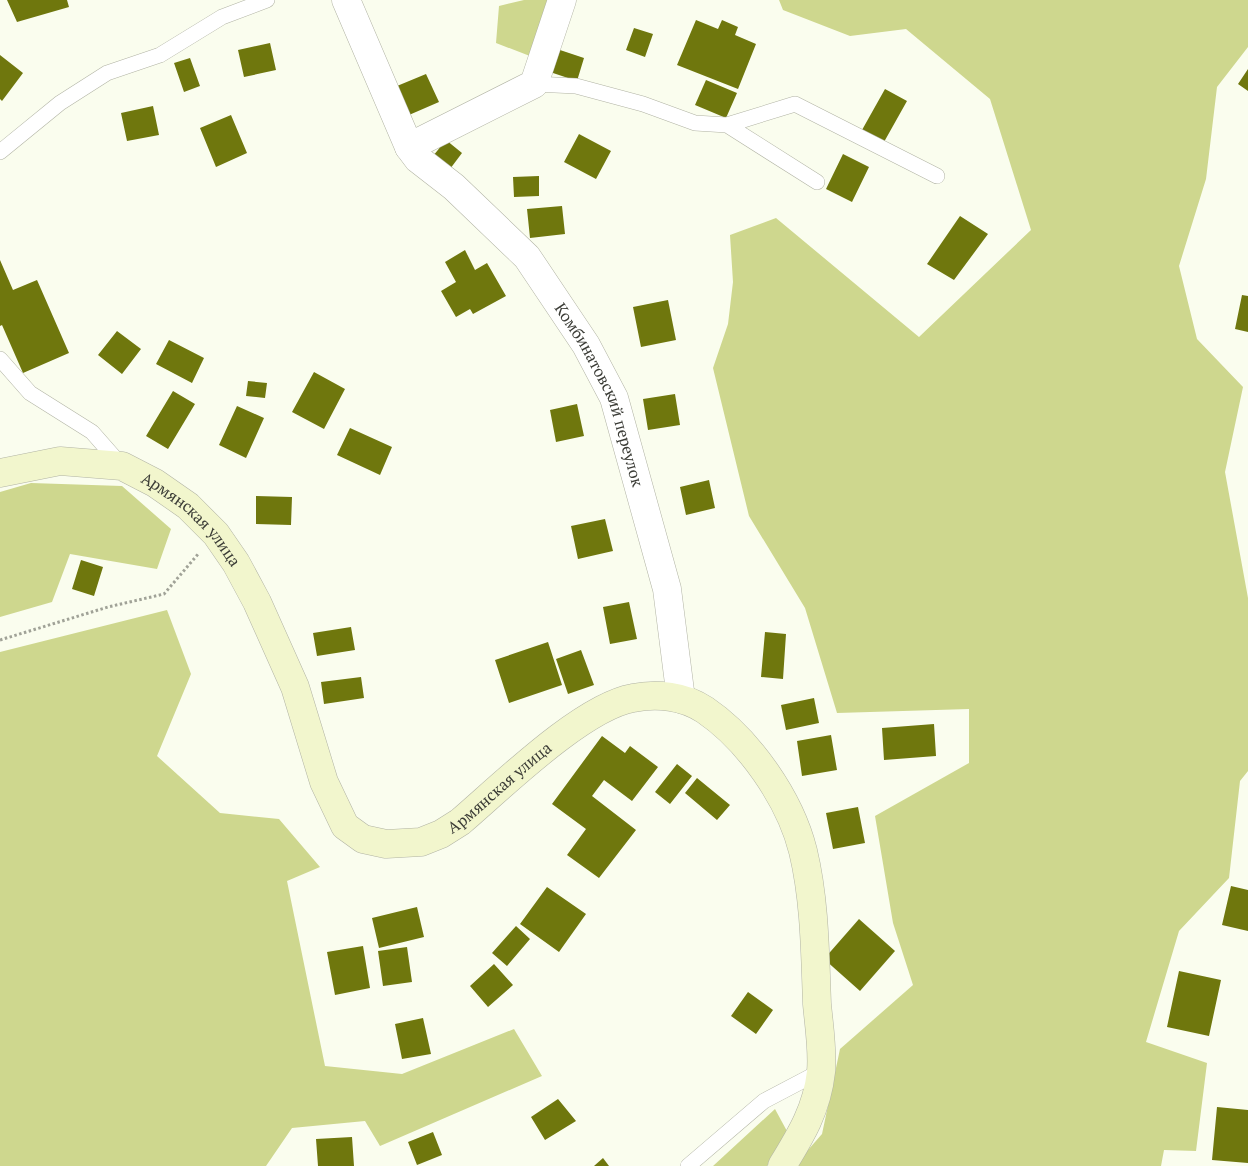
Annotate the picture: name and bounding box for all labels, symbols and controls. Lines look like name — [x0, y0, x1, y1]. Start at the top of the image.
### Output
street label: Комбинатовский переулок — [550, 298, 649, 489]
street label: Армянская улица — [138, 467, 246, 571]
street label: Армянская улица — [443, 737, 556, 838]

